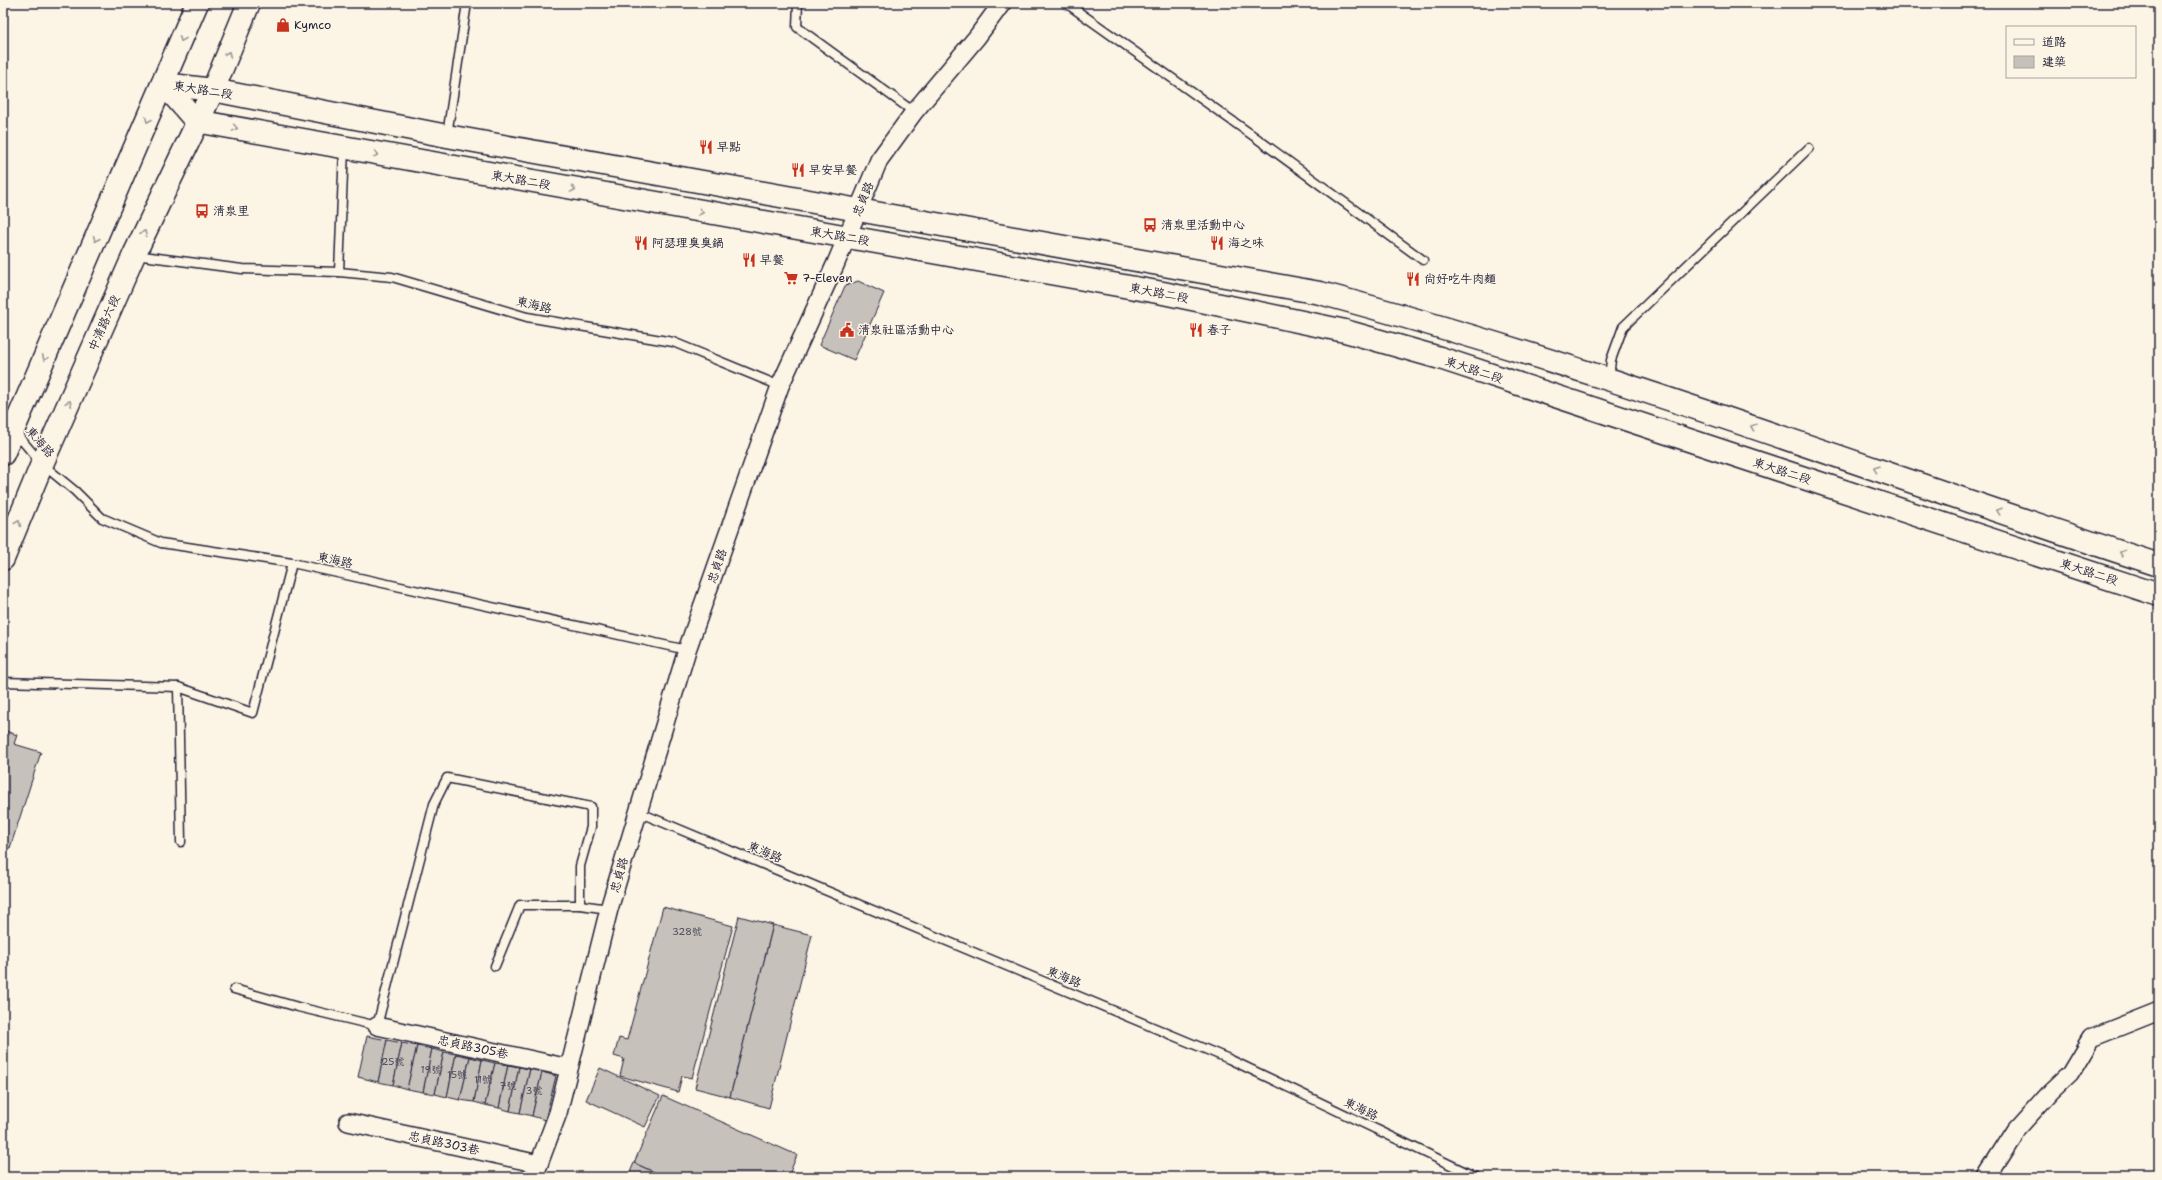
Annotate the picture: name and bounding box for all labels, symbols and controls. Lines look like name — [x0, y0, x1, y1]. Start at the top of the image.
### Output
shop icon: Kymco — [275, 17, 291, 33]
place label: Kymco — [294, 17, 331, 33]
legend — [2006, 26, 2136, 78]
text: 道路 — [2042, 34, 2066, 50]
one-way arrow — [179, 36, 187, 43]
one-way arrow — [223, 51, 231, 58]
text: 建築 — [2042, 54, 2066, 70]
street label: 東大路二段 — [172, 77, 234, 103]
one-way arrow — [145, 115, 153, 123]
one-way arrow — [232, 123, 238, 132]
restaurant icon: 早點 — [698, 139, 714, 155]
place label: 早點 — [717, 139, 741, 155]
one-way arrow — [373, 149, 380, 158]
restaurant icon: 早安早餐 — [790, 162, 806, 178]
place label: 早安早餐 — [809, 162, 857, 178]
street label: 東大路二段 — [490, 167, 552, 193]
street label: 忠貞路 — [849, 179, 877, 219]
one-way arrow — [570, 184, 577, 193]
bus stop icon: 清泉里 — [194, 203, 210, 219]
place label: 清泉里 — [213, 203, 249, 219]
one-way arrow — [698, 207, 705, 215]
bus stop icon: 清泉里活動中心 — [1142, 217, 1158, 233]
place label: 清泉里活動中心 — [1161, 217, 1245, 233]
street label: 東大路二段 — [809, 223, 871, 249]
one-way arrow — [139, 230, 147, 237]
one-way arrow — [93, 235, 101, 242]
restaurant icon: 阿瑟理臭臭鍋 — [633, 235, 649, 251]
place label: 阿瑟理臭臭鍋 — [652, 235, 724, 251]
restaurant icon: 海之味 — [1209, 235, 1225, 251]
place label: 海之味 — [1228, 235, 1264, 251]
restaurant icon: 早餐 — [741, 252, 757, 268]
place label: 早餐 — [760, 252, 784, 268]
supermarket icon: 7-Eleven — [783, 270, 799, 286]
place label: 7-Eleven — [802, 270, 853, 286]
restaurant icon: 尚好吃牛肉麵 — [1405, 271, 1421, 287]
place label: 尚好吃牛肉麵 — [1424, 271, 1496, 287]
street label: 東大路二段 — [1128, 279, 1190, 307]
street label: 中清路六段 — [84, 292, 124, 354]
street label: 東海路 — [515, 293, 553, 317]
public building icon: 清泉社區活動中心 — [839, 322, 855, 338]
place label: 清泉社區活動中心 — [858, 322, 954, 338]
restaurant icon: 春子 — [1188, 322, 1204, 338]
place label: 春子 — [1207, 322, 1231, 338]
street label: 東大路二段 — [1443, 353, 1505, 387]
one-way arrow — [41, 355, 49, 362]
one-way arrow — [64, 400, 72, 407]
street label: 東海路 — [22, 423, 58, 461]
one-way arrow — [1749, 424, 1756, 432]
street label: 東大路二段 — [1751, 454, 1813, 488]
one-way arrow — [1873, 465, 1880, 474]
one-way arrow — [1996, 507, 2003, 516]
one-way arrow — [13, 519, 21, 527]
street label: 忠貞路 — [704, 546, 730, 586]
street label: 東海路 — [316, 548, 354, 572]
one-way arrow — [2119, 549, 2126, 558]
street label: 東大路二段 — [2058, 555, 2120, 589]
street label: 東海路 — [745, 838, 785, 866]
street label: 忠貞路 — [606, 855, 632, 895]
house number: 328號 — [672, 925, 702, 938]
street label: 東海路 — [1044, 963, 1084, 991]
street label: 忠貞路305巷 — [436, 1032, 510, 1062]
house number: 25號 — [382, 1055, 404, 1068]
house number: 19號 — [421, 1063, 441, 1076]
house number: 15號 — [447, 1068, 467, 1081]
house number: 11號 — [474, 1073, 492, 1086]
house number: 7號 — [500, 1079, 517, 1092]
house number: 3號 — [526, 1084, 543, 1097]
street label: 東海路 — [1341, 1094, 1381, 1124]
street label: 忠貞路303巷 — [407, 1128, 481, 1158]

